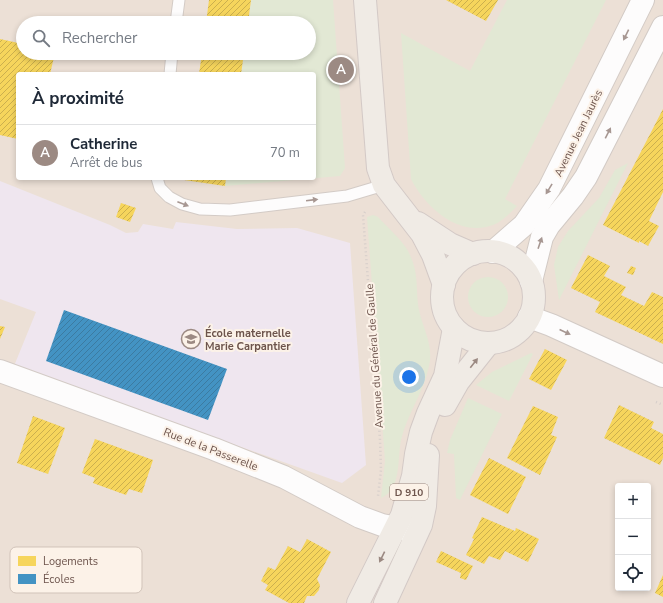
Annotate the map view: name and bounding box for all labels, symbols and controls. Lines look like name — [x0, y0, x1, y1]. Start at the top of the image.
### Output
search box — [16, 16, 316, 60]
icon: search — [30, 27, 52, 49]
text: Rechercher — [62, 28, 137, 48]
one-way arrow — [623, 29, 629, 41]
pin: A — [328, 55, 354, 85]
text: À proximité — [32, 87, 124, 110]
street label: Avenue Jean Jaurès — [551, 87, 606, 179]
one-way arrow — [605, 127, 611, 139]
text: Catherine — [70, 134, 137, 154]
text: A — [40, 144, 50, 162]
text: 70 m — [270, 144, 300, 162]
text: Arrêt de bus — [70, 154, 142, 172]
one-way arrow — [546, 183, 553, 195]
one-way arrow — [306, 197, 318, 203]
one-way arrow — [178, 202, 190, 208]
one-way arrow — [538, 237, 544, 249]
street label: Avenue du Général de Gaulle — [362, 283, 387, 429]
place label: École maternelle Marie Carpantier — [205, 325, 291, 354]
school or university icon: École maternelle Marie Carpantier — [180, 328, 202, 350]
one-way arrow — [560, 329, 571, 335]
one-way arrow — [469, 357, 478, 368]
your location — [399, 367, 419, 387]
street label: Rue de la Passerelle — [161, 425, 260, 474]
map controls — [615, 483, 651, 591]
button: + — [615, 483, 651, 519]
road number: D 910 — [390, 484, 428, 500]
button: − — [615, 519, 651, 555]
legend — [10, 547, 142, 593]
one-way arrow — [379, 551, 385, 563]
text: Logements — [43, 554, 98, 569]
button: locate — [615, 555, 651, 591]
text: Écoles — [43, 571, 75, 587]

